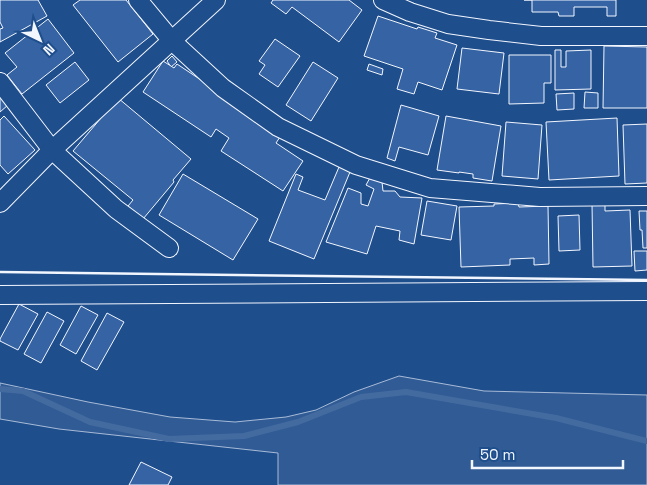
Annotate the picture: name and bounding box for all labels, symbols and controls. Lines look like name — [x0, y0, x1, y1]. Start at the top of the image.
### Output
north arrow — [15, 15, 65, 65]
text: N — [39, 40, 58, 59]
scale bar — [472, 438, 623, 470]
text: 50 m — [480, 445, 515, 464]

